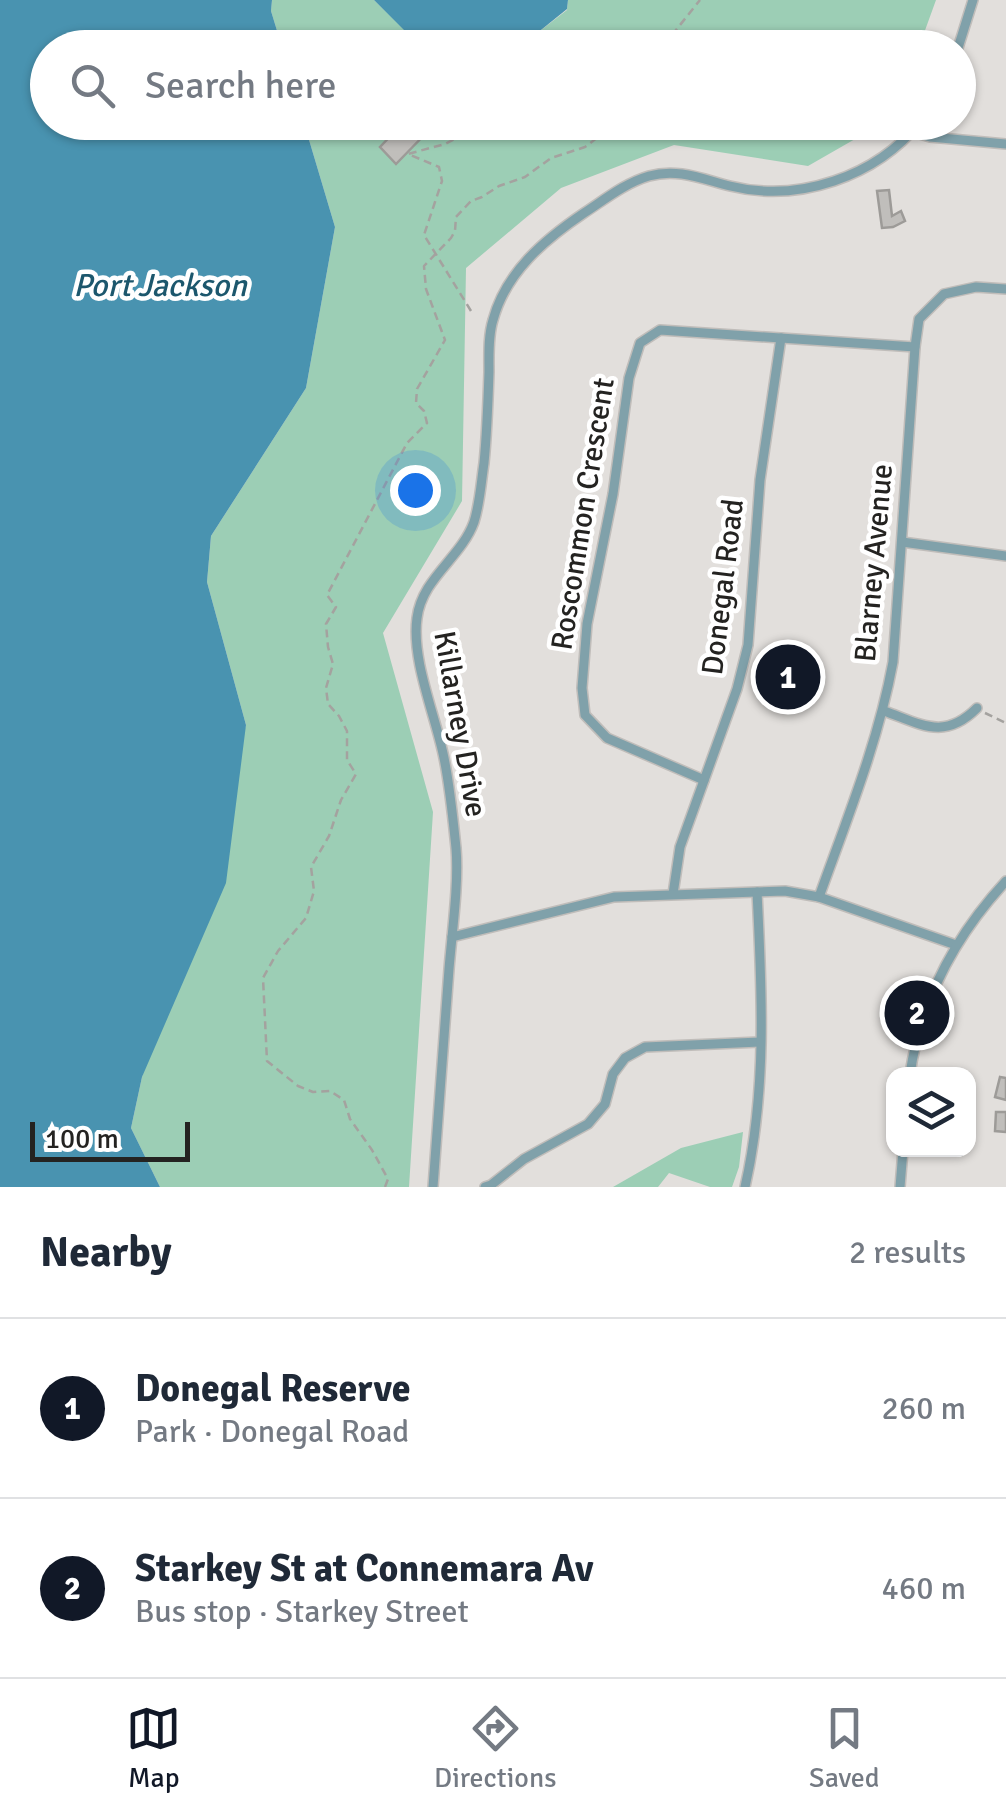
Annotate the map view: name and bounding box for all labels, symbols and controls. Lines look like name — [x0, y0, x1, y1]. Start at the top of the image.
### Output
search box — [30, 30, 976, 140]
icon: search — [65, 58, 120, 113]
text: Search here — [145, 62, 337, 109]
water label: Port Jackson — [73, 266, 248, 305]
street label: Roscommon Crescent — [543, 375, 623, 653]
street label: Blarney Avenue — [847, 462, 901, 664]
your location — [390, 465, 441, 516]
street label: Donegal Road — [694, 497, 752, 677]
street label: Killarney Drive — [425, 628, 495, 820]
pin: 1 — [756, 640, 820, 714]
pin: 2 — [884, 976, 950, 1050]
map controls — [886, 1067, 976, 1157]
button: layers — [886, 1067, 976, 1157]
scale bar — [30, 1117, 190, 1162]
text: 100 m — [45, 1122, 119, 1156]
text: Nearby — [40, 1227, 172, 1278]
text: 2 results — [849, 1233, 966, 1272]
text: Donegal Reserve — [135, 1365, 411, 1412]
text: 1 — [64, 1389, 81, 1428]
text: 260 m — [882, 1389, 966, 1428]
text: Park · Donegal Road — [135, 1412, 409, 1451]
text: Starkey St at Connemara Av — [135, 1545, 593, 1592]
text: 2 — [64, 1569, 81, 1608]
text: 460 m — [882, 1569, 966, 1608]
text: Bus stop · Starkey Street — [135, 1592, 469, 1631]
tab: Map — [126, 1701, 181, 1795]
tab: Directions — [434, 1701, 556, 1795]
tab: Saved — [809, 1701, 880, 1795]

